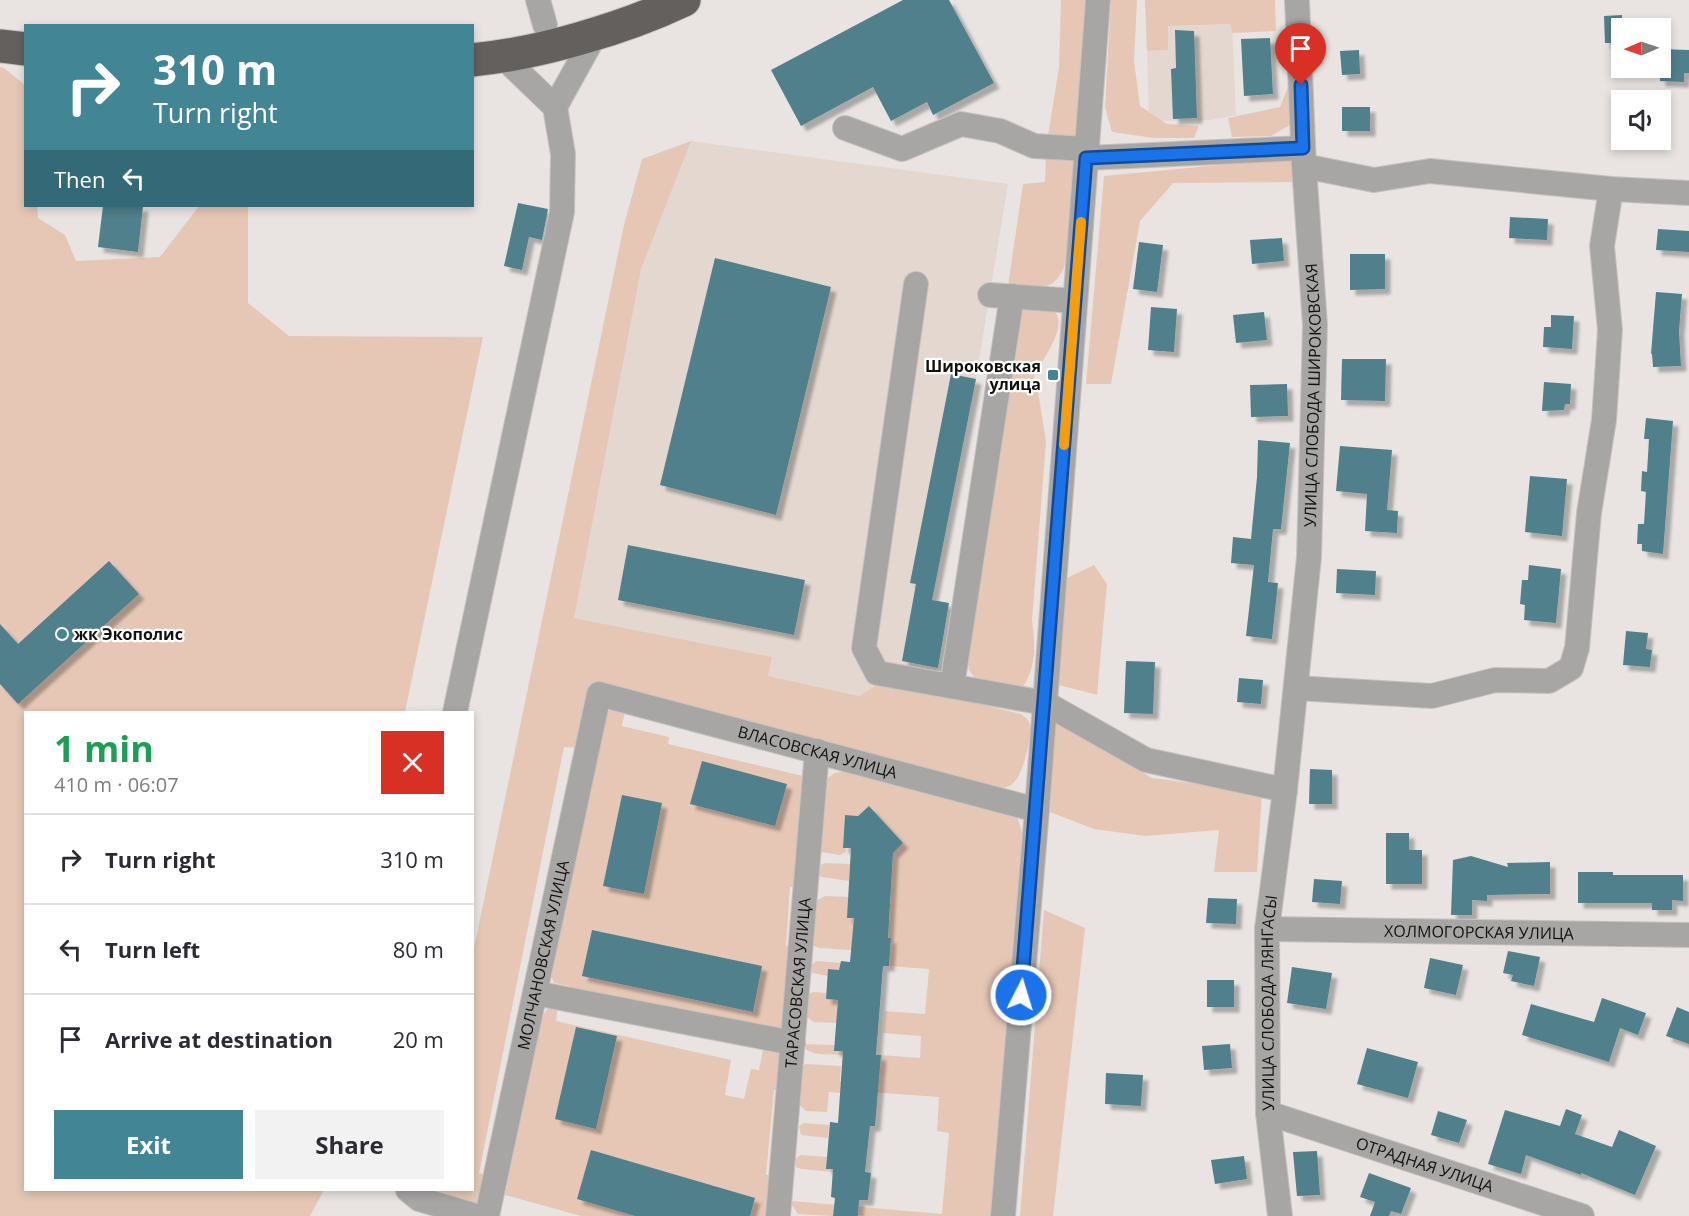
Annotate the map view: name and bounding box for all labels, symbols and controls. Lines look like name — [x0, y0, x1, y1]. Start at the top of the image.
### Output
north arrow — [1611, 18, 1671, 78]
map controls — [1611, 18, 1671, 150]
pin — [1275, 23, 1326, 85]
icon: arrive — [1284, 32, 1317, 65]
text: 310 m — [153, 40, 277, 97]
icon: right — [54, 48, 132, 126]
button: sound — [1611, 90, 1671, 150]
text: Turn right — [153, 94, 278, 131]
icon: left — [117, 162, 150, 195]
text: Then — [54, 164, 105, 194]
street label: УЛИЦА СЛОБОДА ШИРОКОВСКАЯ — [1299, 263, 1326, 527]
place label: Широковская улица — [925, 355, 1041, 395]
marker: Широковская улица — [1046, 368, 1060, 382]
place label: жк Экополис — [74, 623, 183, 645]
marker: жк Экополис — [55, 627, 69, 641]
street label: ВЛАСОВСКАЯ УЛИЦА — [735, 720, 901, 784]
text: 1 min — [54, 724, 154, 773]
button: close — [381, 731, 444, 794]
text: 410 m · 06:07 — [54, 771, 179, 798]
icon: right — [54, 843, 87, 876]
text: Turn right — [105, 844, 216, 874]
text: 310 m — [380, 844, 444, 874]
street label: МОЛЧАНОВСКАЯ УЛИЦА — [512, 857, 574, 1052]
street label: УЛИЦА СЛОБОДА ЛЯНГАСЫ — [1256, 894, 1282, 1111]
street label: ТАРАСОВСКАЯ УЛИЦА — [779, 896, 816, 1069]
street label: ХОЛМОГОРСКАЯ УЛИЦА — [1384, 920, 1575, 944]
icon: left — [54, 933, 87, 966]
text: Turn left — [105, 934, 200, 964]
text: 80 m — [393, 934, 444, 964]
position arrow — [989, 963, 1053, 1027]
icon: arrive — [54, 1023, 87, 1056]
text: Arrive at destination — [105, 1024, 333, 1054]
text: 20 m — [393, 1024, 444, 1054]
button: Exit — [54, 1110, 243, 1179]
button: Share — [255, 1110, 444, 1179]
street label: ОТРАДНАЯ УЛИЦА — [1353, 1132, 1497, 1197]

